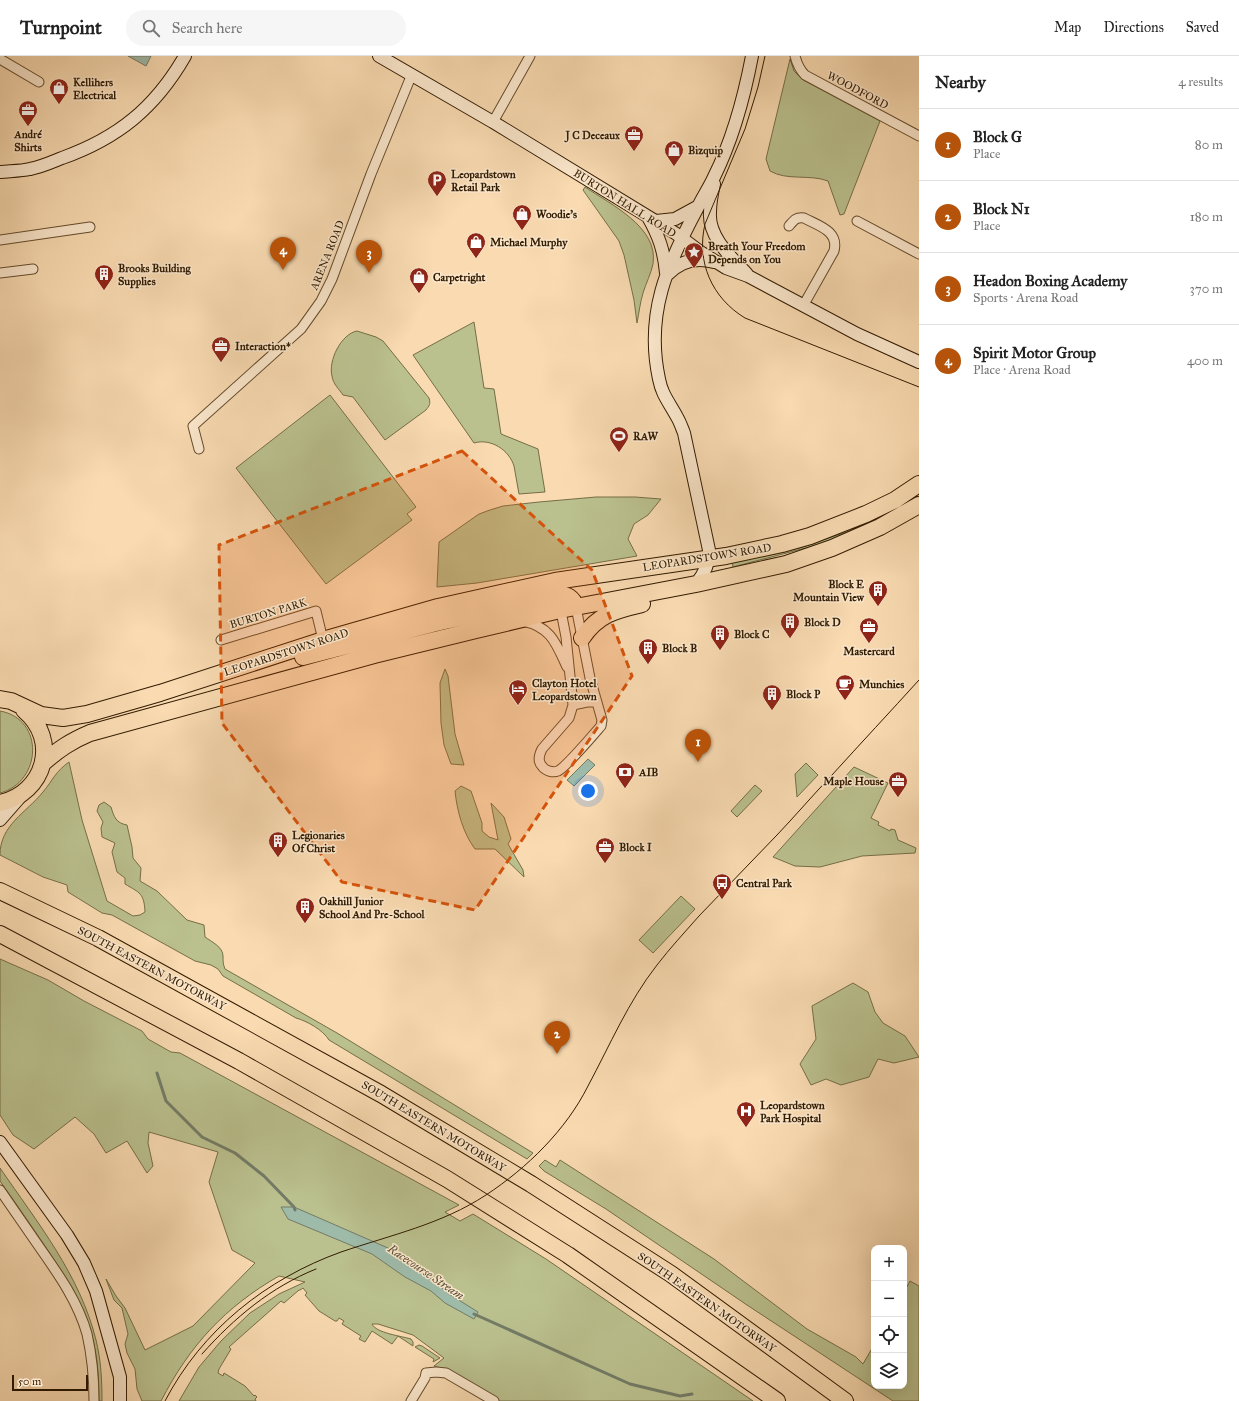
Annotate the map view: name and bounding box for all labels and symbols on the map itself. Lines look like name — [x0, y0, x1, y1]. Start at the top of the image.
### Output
street label: WOODFORD — [825, 69, 891, 112]
place label: Kellihers Electrical — [73, 76, 117, 102]
shop icon: Kellihers Electrical — [48, 77, 70, 105]
office icon: André Shirts — [17, 99, 39, 127]
office icon: J C Deceaux — [623, 124, 645, 152]
place label: André Shirts — [13, 128, 42, 154]
place label: J C Deceaux — [563, 129, 620, 143]
shop icon: Bizquip — [663, 139, 685, 167]
place label: Bizquip — [688, 144, 723, 158]
street label: BURTON HALL ROAD — [571, 167, 679, 240]
place label: Leopardstown Retail Park — [451, 168, 516, 194]
parking icon: Leopardstown Retail Park — [426, 169, 448, 197]
shop icon: Woodie's — [511, 203, 533, 231]
place label: Woodie's — [536, 208, 577, 221]
street label: ARENA ROAD — [307, 218, 347, 293]
shop icon: Michael Murphy — [465, 231, 487, 259]
place label: Michael Murphy — [490, 236, 568, 250]
pin: 4 — [270, 237, 296, 270]
pin: 3 — [356, 240, 382, 273]
place label: Breath Your Freedom Depends on You — [708, 240, 806, 267]
place icon: Breath Your Freedom Depends on You — [683, 241, 705, 269]
place label: Brooks Building Supplies — [118, 262, 192, 289]
building icon: Brooks Building Supplies — [93, 263, 115, 291]
shop icon: Carpetright — [408, 266, 430, 294]
place label: Carpetright — [433, 271, 486, 285]
office icon: Interaction* — [210, 335, 232, 363]
place label: Interaction* — [235, 340, 291, 353]
sports icon: RAW — [608, 425, 630, 453]
place label: RAW — [633, 430, 659, 443]
street label: LEOPARDSTOWN ROAD — [642, 541, 773, 574]
place label: Block E Mountain View — [793, 578, 865, 604]
building icon: Block E Mountain View — [867, 579, 889, 607]
street label: BURTON PARK — [228, 595, 309, 631]
building icon: Block D — [779, 611, 801, 639]
place label: Block D — [804, 616, 841, 629]
office icon: Mastercard — [858, 616, 880, 644]
building icon: Block C — [709, 623, 731, 651]
street label: LEOPARDSTOWN ROAD — [222, 626, 350, 679]
place label: Block C — [734, 628, 769, 641]
building icon: Block B — [637, 637, 659, 665]
place label: Block B — [662, 642, 697, 655]
place label: Mastercard — [843, 645, 895, 658]
cafe icon: Munchies — [834, 673, 856, 701]
place label: Clayton Hotel Leopardstown — [532, 677, 597, 704]
hotel icon: Clayton Hotel Leopardstown — [507, 678, 529, 706]
place label: Munchies — [859, 678, 904, 691]
building icon: Block P — [761, 683, 783, 711]
place label: Block P — [786, 688, 821, 701]
pin: 1 — [685, 729, 711, 762]
bank icon: AIB — [614, 761, 636, 789]
place label: AIB — [638, 766, 658, 779]
office icon: Maple House — [887, 770, 909, 798]
place label: Maple House — [823, 775, 884, 789]
your location — [578, 781, 598, 801]
place label: Legionaries Of Christ — [292, 829, 345, 855]
building icon: Legionaries Of Christ — [267, 830, 289, 858]
office icon: Block I — [594, 836, 616, 864]
place label: Block I — [619, 841, 652, 854]
bus stop icon: Central Park — [711, 872, 733, 900]
place label: Central Park — [736, 877, 793, 890]
place label: Oakhill Junior School And Pre-School — [319, 895, 425, 921]
building icon: Oakhill Junior School And Pre-School — [294, 896, 316, 924]
street label: SOUTH EASTERN MOTORWAY — [75, 924, 229, 1014]
pin: 2 — [544, 1021, 570, 1054]
street label: SOUTH EASTERN MOTORWAY — [359, 1078, 509, 1175]
place label: Leopardstown Park Hospital — [760, 1099, 825, 1126]
hospital icon: Leopardstown Park Hospital — [735, 1100, 757, 1128]
water label: Racecourse Stream — [385, 1241, 467, 1303]
street label: SOUTH EASTERN MOTORWAY — [635, 1249, 779, 1356]
scale bar — [12, 1373, 88, 1392]

